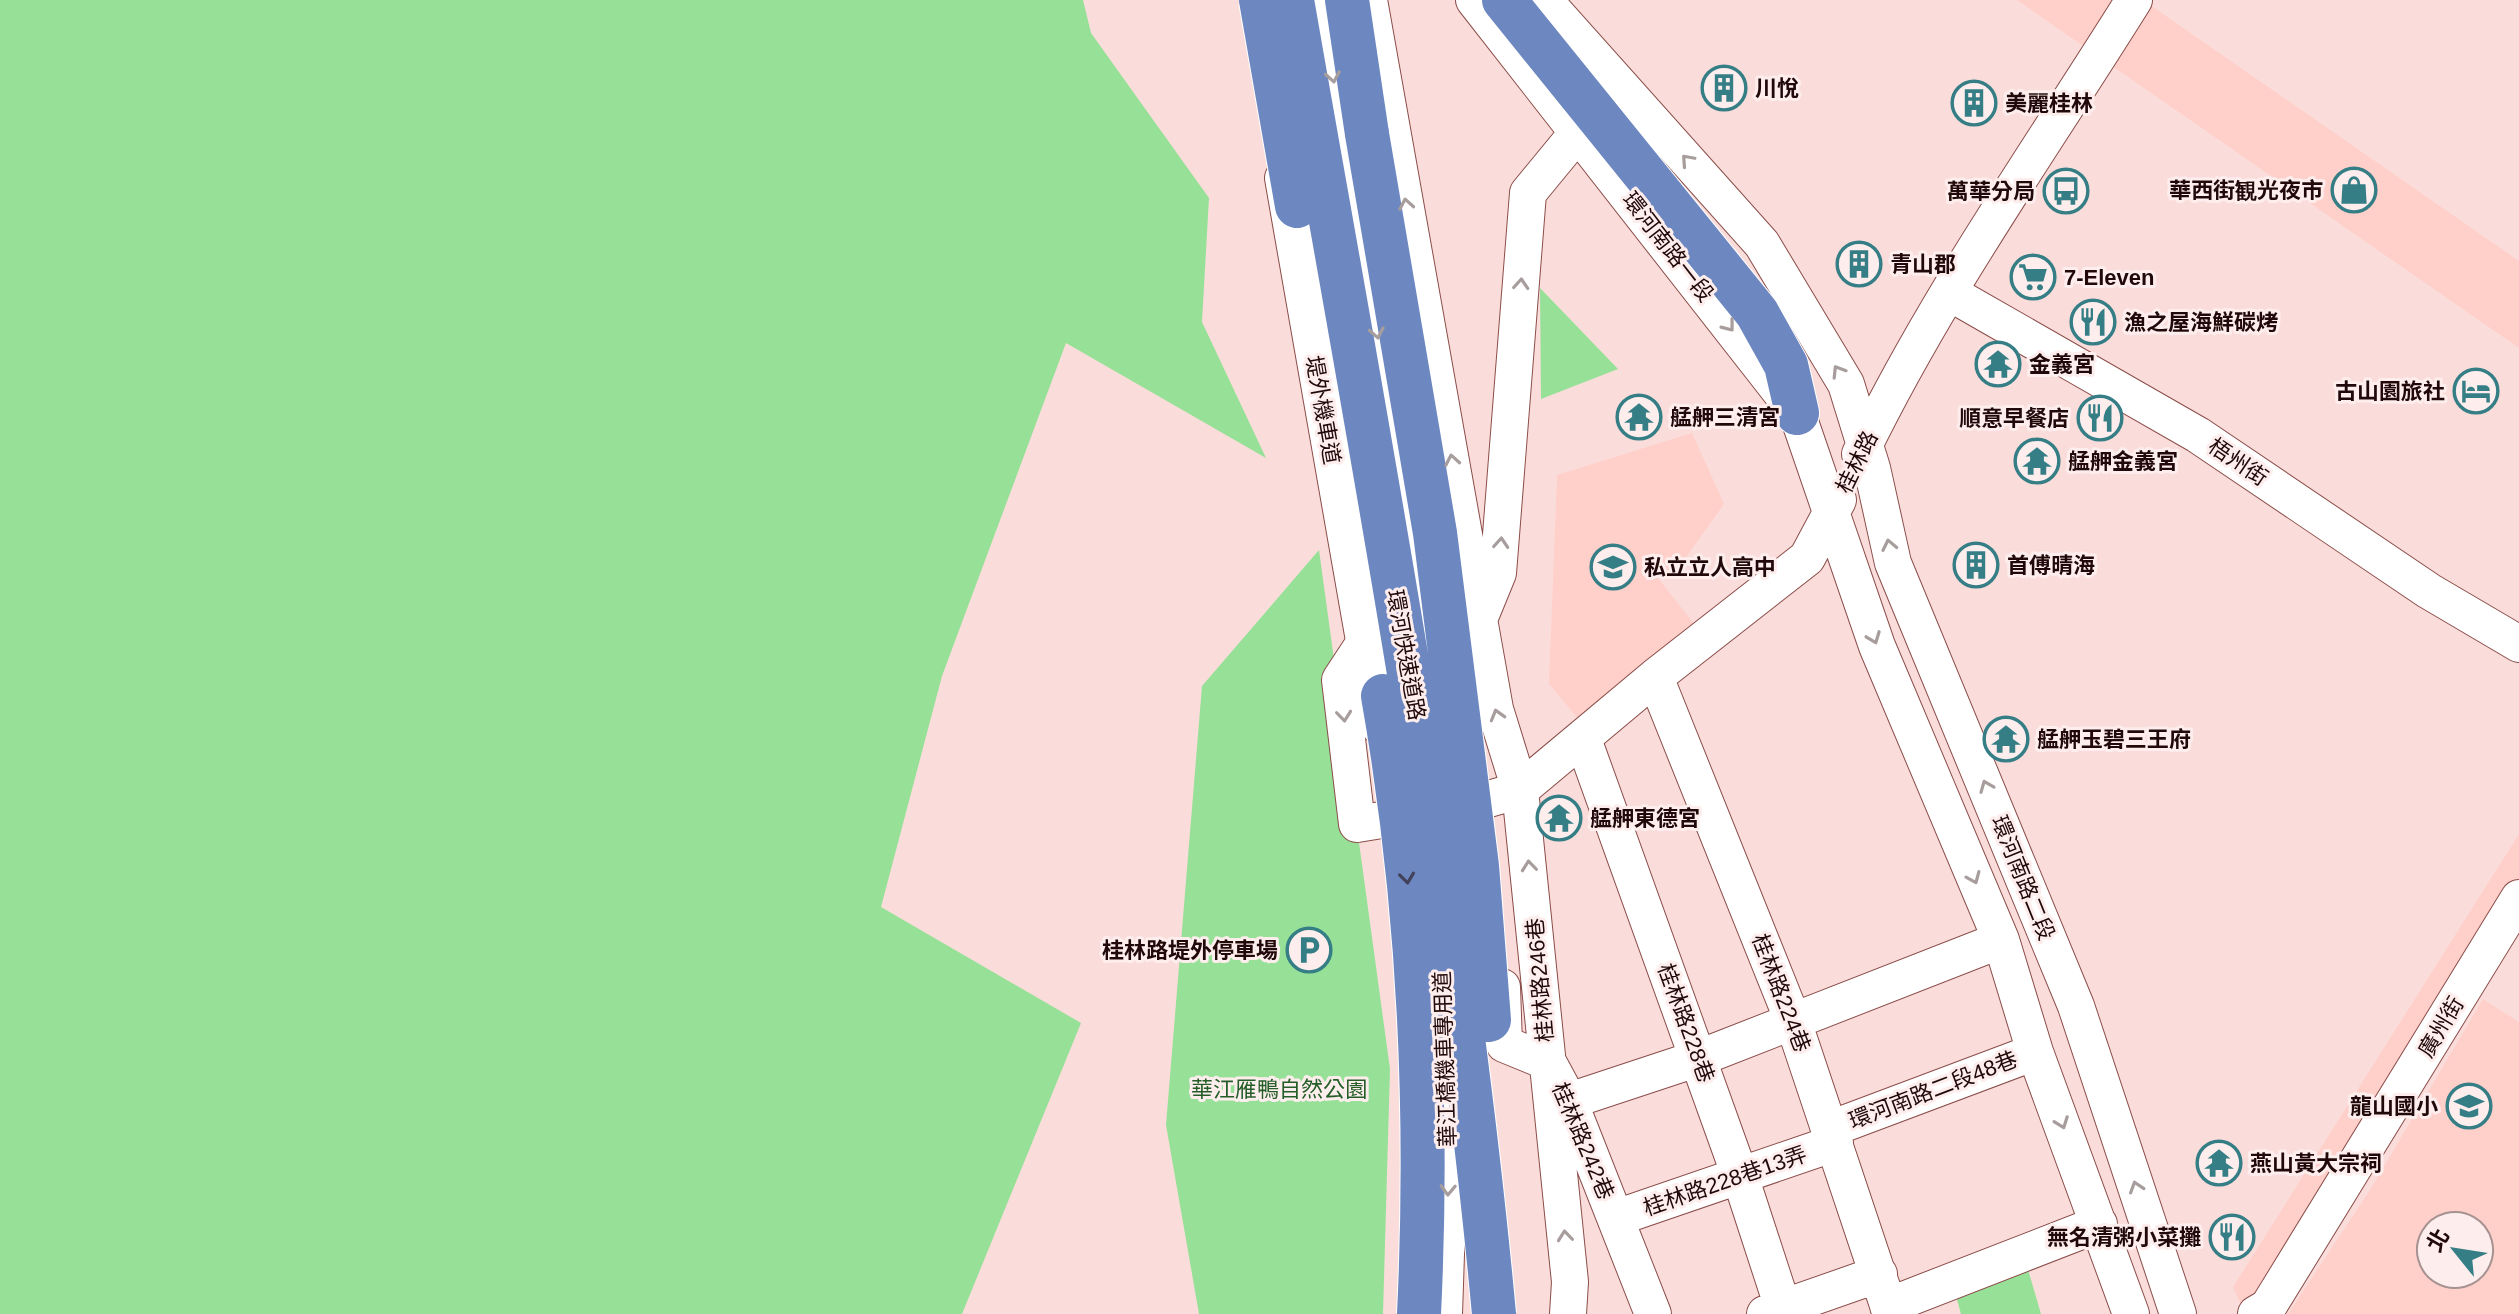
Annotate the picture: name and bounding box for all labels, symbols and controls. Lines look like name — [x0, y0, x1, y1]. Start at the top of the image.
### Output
building icon: 川悅 — [1700, 64, 1748, 112]
one-way arrow — [1323, 70, 1340, 84]
place label: 川悅 — [1755, 76, 1799, 101]
building icon: 美麗桂林 — [1950, 79, 1998, 127]
place label: 美麗桂林 — [2005, 91, 2093, 116]
one-way arrow — [1683, 155, 1697, 170]
shop icon: 華西街観光夜市 — [2330, 166, 2378, 214]
bus stop icon: 萬華分局 — [2042, 167, 2090, 215]
place label: 華西街観光夜市 — [2169, 178, 2323, 203]
place label: 萬華分局 — [1947, 179, 2035, 204]
street label: 環河南路一段 — [1618, 187, 1718, 307]
one-way arrow — [1398, 197, 1415, 210]
building icon: 青山郡 — [1835, 240, 1883, 288]
place label: 青山郡 — [1890, 252, 1956, 277]
supermarket icon: 7-Eleven — [2009, 253, 2057, 301]
place label: 7-Eleven — [2064, 265, 2155, 290]
one-way arrow — [1512, 277, 1529, 290]
restaurant icon: 漁之屋海鮮碳烤 — [2069, 298, 2117, 346]
place label: 漁之屋海鮮碳烤 — [2124, 310, 2278, 335]
one-way arrow — [1719, 317, 1734, 331]
one-way arrow — [1367, 326, 1384, 340]
temple icon: 金義宮 — [1974, 340, 2022, 388]
place label: 金義宮 — [2029, 352, 2095, 377]
street label: 堤外機車道 — [1301, 354, 1345, 466]
one-way arrow — [1832, 365, 1848, 380]
hotel icon: 古山園旅社 — [2452, 367, 2500, 415]
place label: 古山園旅社 — [2335, 379, 2445, 404]
temple icon: 艋舺三清宮 — [1615, 393, 1663, 441]
restaurant icon: 順意早餐店 — [2076, 394, 2124, 442]
place label: 艋舺三清宮 — [1670, 405, 1780, 430]
place label: 順意早餐店 — [1959, 406, 2069, 431]
street label: 桂林路 — [1831, 427, 1883, 497]
street label: 梧州街 — [2204, 433, 2272, 491]
temple icon: 艋舺金義宮 — [2013, 437, 2061, 485]
place label: 艋舺金義宮 — [2068, 449, 2178, 474]
one-way arrow — [1444, 453, 1461, 466]
one-way arrow — [1492, 536, 1509, 549]
one-way arrow — [1881, 539, 1898, 553]
building icon: 首傅晴海 — [1952, 541, 2000, 589]
school or university icon: 私立立人高中 — [1589, 543, 1637, 591]
place label: 首傅晴海 — [2007, 553, 2095, 578]
place label: 私立立人高中 — [1644, 555, 1776, 580]
street label: 環河快速道路 — [1382, 588, 1430, 722]
one-way arrow — [1864, 630, 1881, 644]
one-way arrow — [1490, 709, 1507, 723]
one-way arrow — [1335, 710, 1352, 723]
temple icon: 艋舺玉碧三王府 — [1982, 715, 2030, 763]
place label: 艋舺玉碧三王府 — [2037, 727, 2191, 752]
one-way arrow — [1979, 780, 1995, 795]
temple icon: 艋舺東德宮 — [1535, 794, 1583, 842]
place label: 艋舺東德宮 — [1590, 806, 1700, 831]
street label: 環河南路二段 — [1987, 812, 2059, 944]
one-way arrow — [1520, 859, 1537, 872]
one-way arrow — [1965, 870, 1981, 884]
one-way arrow — [1399, 872, 1416, 885]
street label: 桂林路246巷 — [1522, 917, 1558, 1043]
parking icon: 桂林路堤外停車場 — [1285, 926, 1333, 974]
street label: 桂林路224巷 — [1747, 930, 1815, 1056]
place label: 桂林路堤外停車場 — [1102, 938, 1278, 963]
street label: 桂林路228巷 — [1653, 960, 1719, 1086]
street label: 華江橋機車專用道 — [1429, 971, 1461, 1147]
street label: 廣州街 — [2413, 992, 2469, 1062]
street label: 環河南路二段48巷 — [1845, 1046, 2021, 1134]
park label: 華江雁鴨自然公園 — [1191, 1077, 1367, 1102]
street label: 桂林路242巷 — [1547, 1079, 1619, 1203]
school or university icon: 龍山國小 — [2445, 1082, 2493, 1130]
place label: 龍山國小 — [2350, 1094, 2438, 1119]
one-way arrow — [2052, 1115, 2068, 1129]
temple icon: 燕山黃大宗祠 — [2195, 1139, 2243, 1187]
street label: 桂林路228巷13弄 — [1640, 1141, 1810, 1221]
place label: 燕山黃大宗祠 — [2250, 1151, 2382, 1176]
one-way arrow — [2130, 1181, 2146, 1195]
one-way arrow — [1440, 1184, 1457, 1197]
north arrow — [2415, 1210, 2495, 1290]
restaurant icon: 無名清粥小菜攤 — [2208, 1213, 2256, 1261]
text: 北 — [2422, 1224, 2454, 1256]
place label: 無名清粥小菜攤 — [2047, 1225, 2201, 1250]
one-way arrow — [1557, 1229, 1574, 1242]

